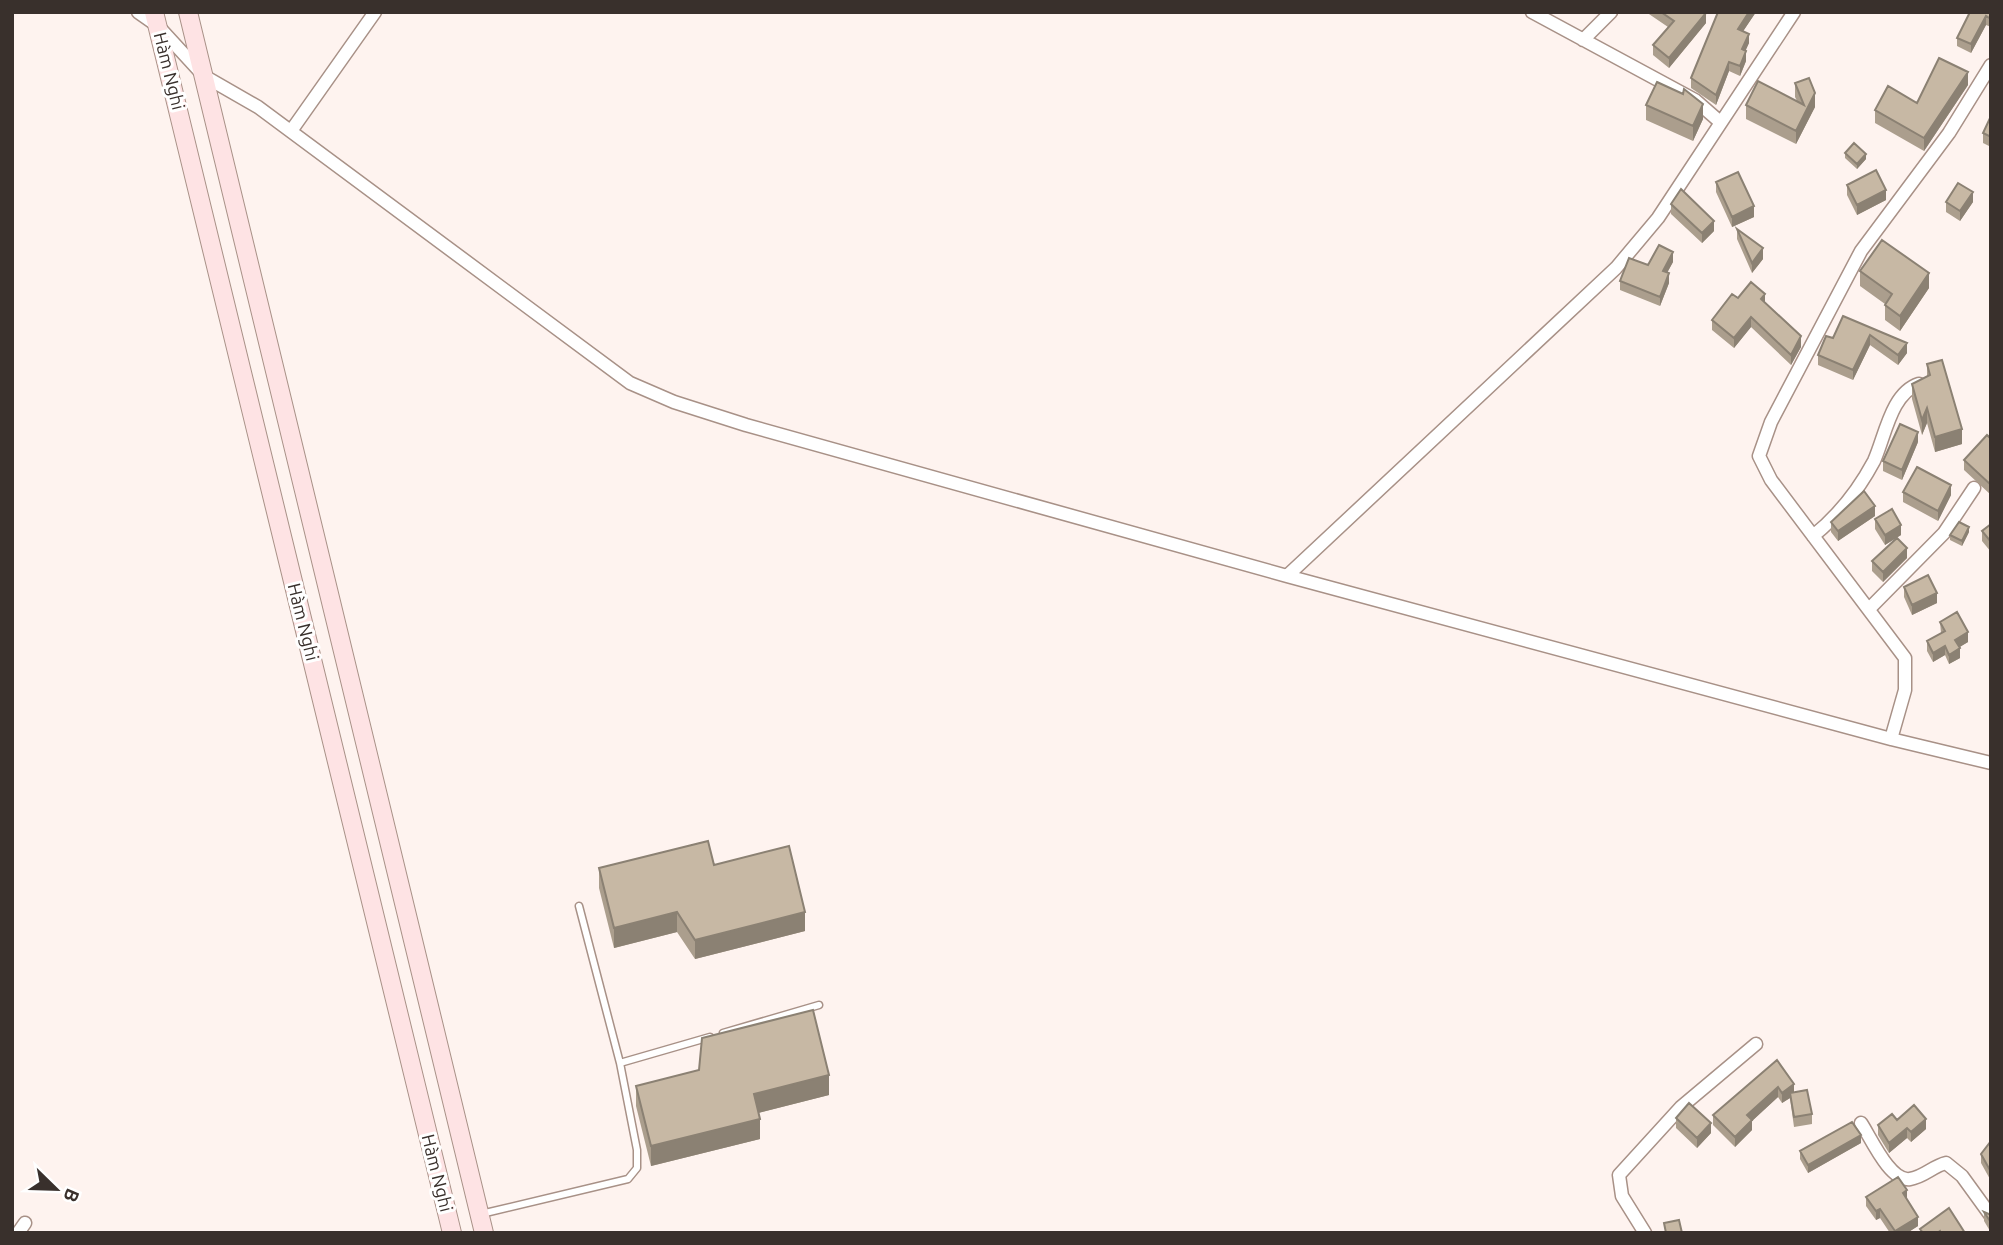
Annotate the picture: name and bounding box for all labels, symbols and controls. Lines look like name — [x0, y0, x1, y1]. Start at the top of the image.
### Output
street label: Hàm Nghi — [151, 30, 189, 112]
street label: Hàm Nghi — [285, 581, 323, 663]
street label: Hàm Nghi — [419, 1132, 457, 1214]
north arrow — [21, 1154, 91, 1224]
text: B — [59, 1186, 84, 1206]

